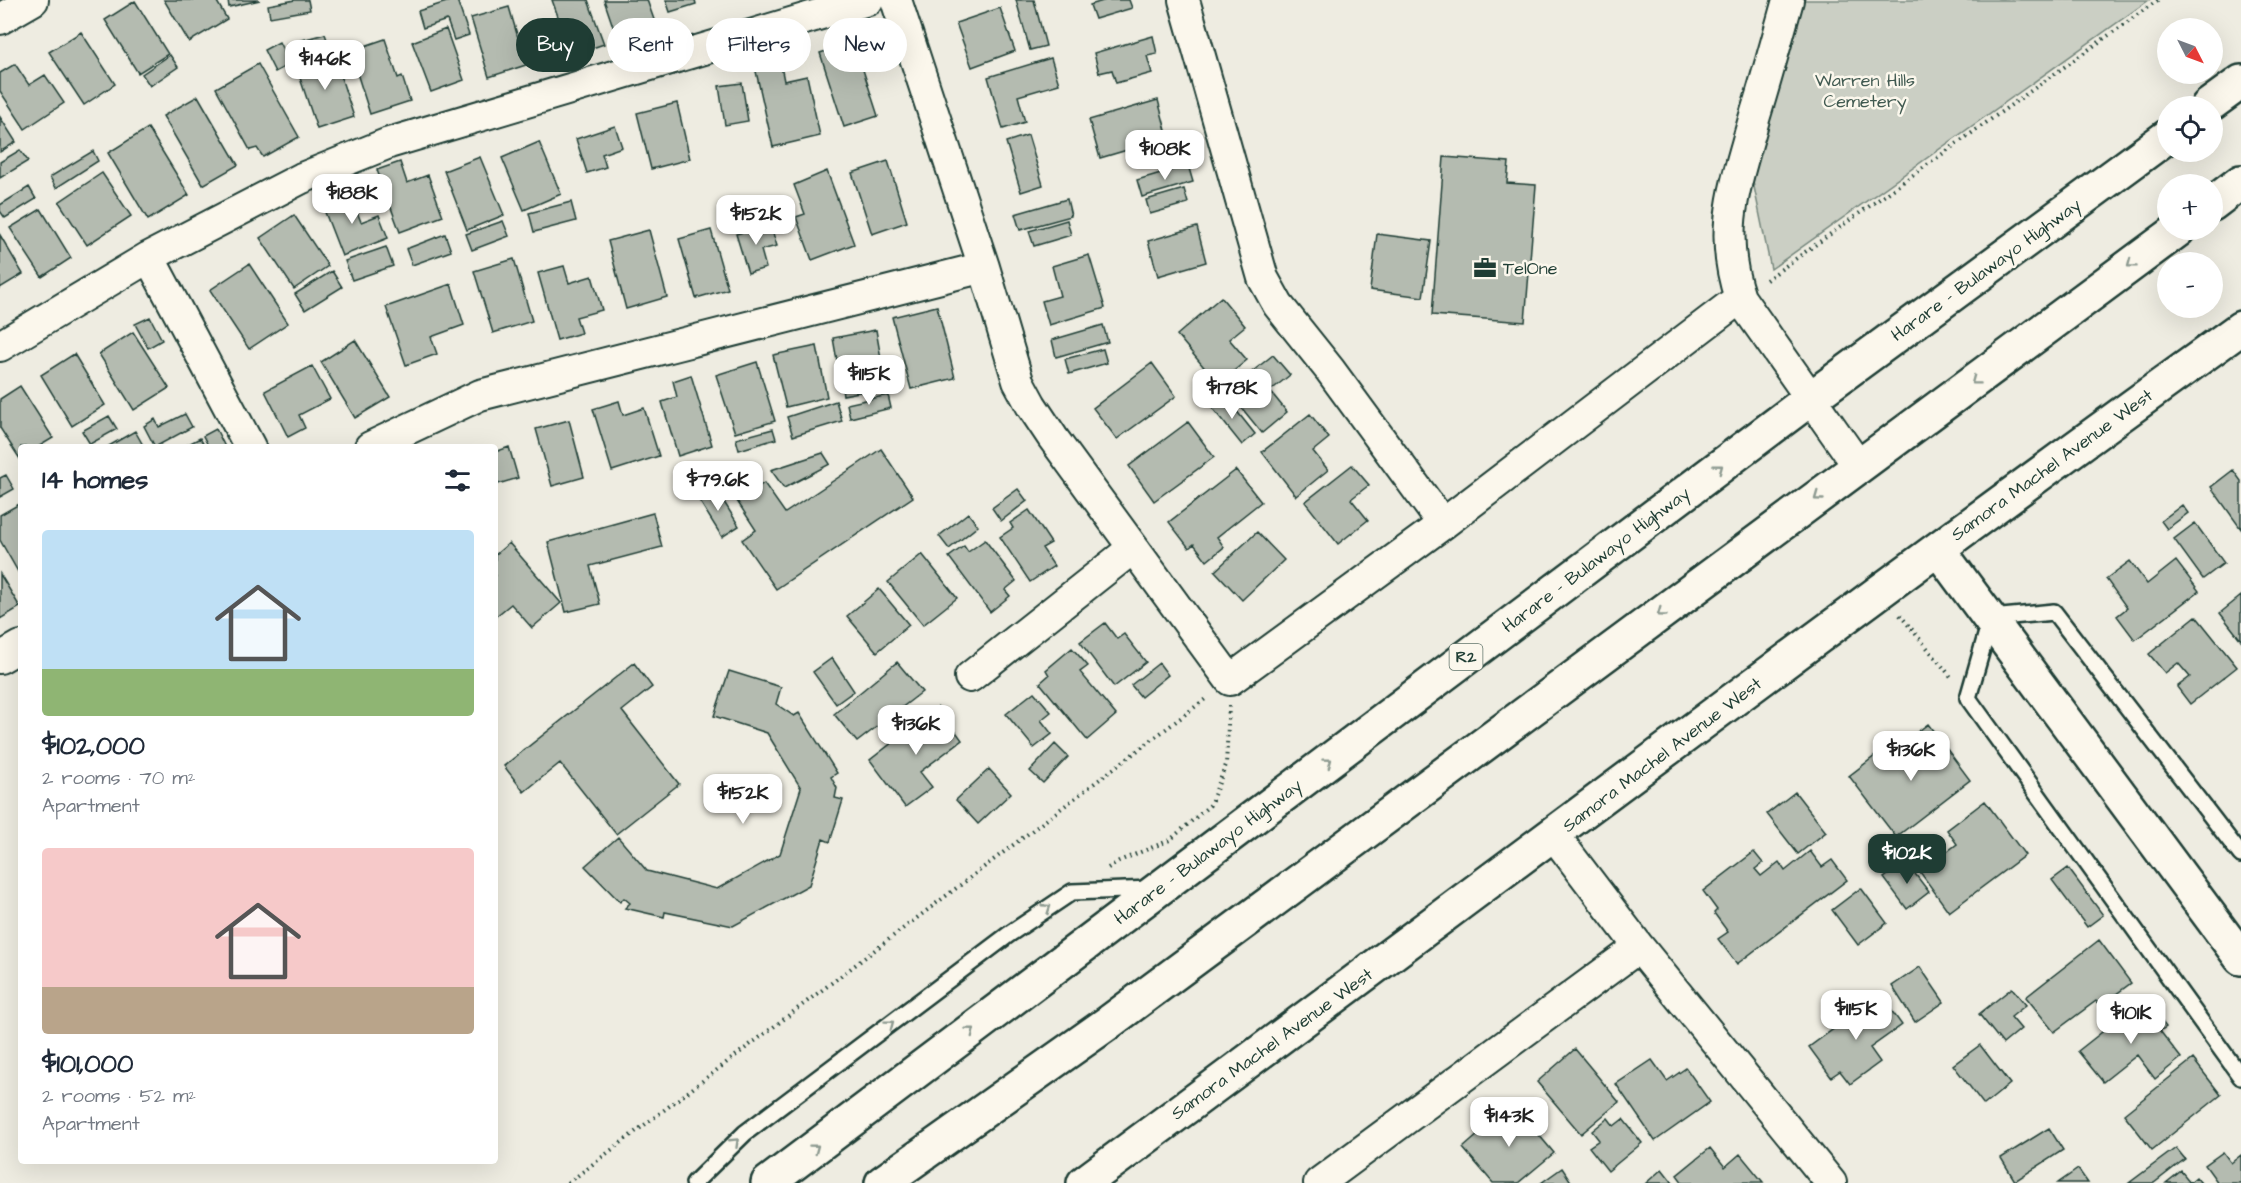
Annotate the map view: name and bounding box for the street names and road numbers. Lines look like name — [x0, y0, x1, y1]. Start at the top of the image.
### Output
street label: Harare - Bulawayo Highway — [1886, 192, 2087, 348]
street label: Samora Machel Avenue West — [1946, 383, 2159, 547]
street label: Harare - Bulawayo Highway — [1497, 481, 1696, 640]
road number: R2 — [1450, 644, 1482, 670]
street label: Samora Machel Avenue West — [1557, 671, 1768, 838]
street label: Harare - Bulawayo Highway — [1109, 773, 1308, 932]
street label: Samora Machel Avenue West — [1166, 962, 1379, 1126]

